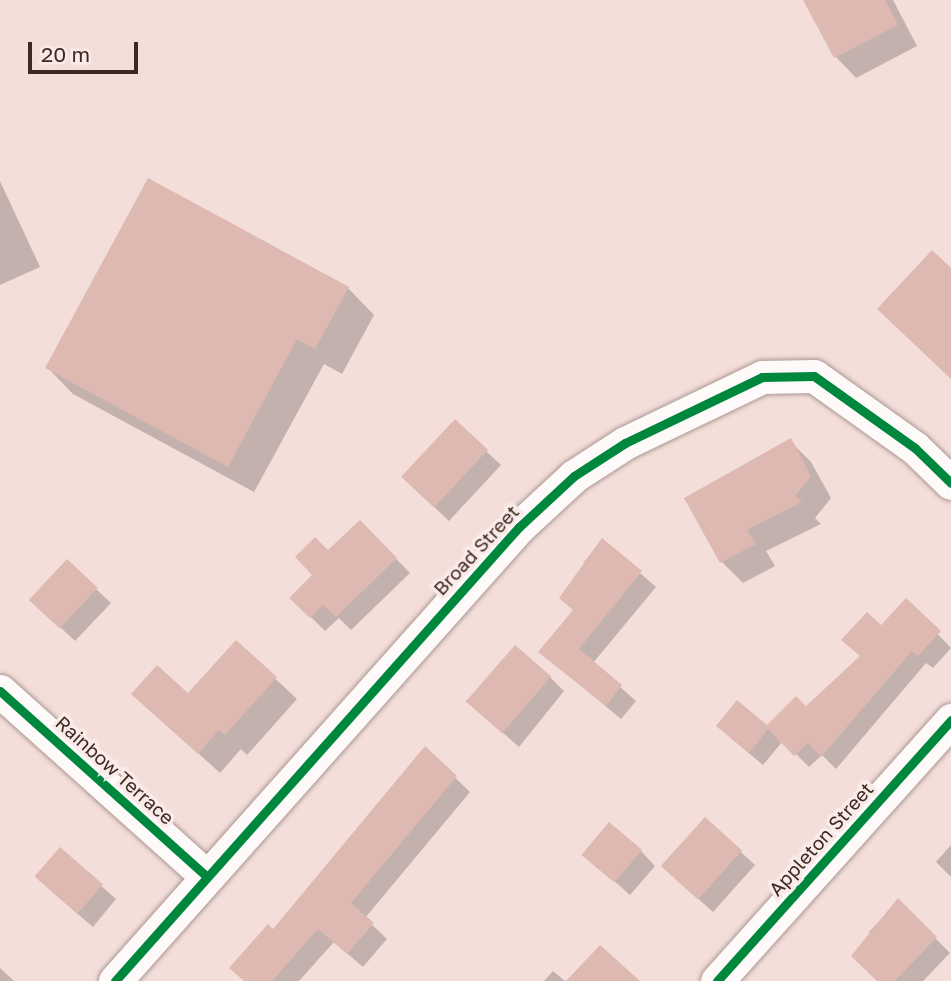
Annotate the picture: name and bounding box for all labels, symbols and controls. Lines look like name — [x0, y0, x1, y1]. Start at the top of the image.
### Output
scale bar — [32, 28, 142, 72]
text: 20 m — [41, 41, 90, 67]
street label: Broad Street — [429, 500, 523, 600]
street label: Rainbow Terrace — [51, 711, 179, 829]
street label: Appleton Street — [764, 778, 878, 900]

